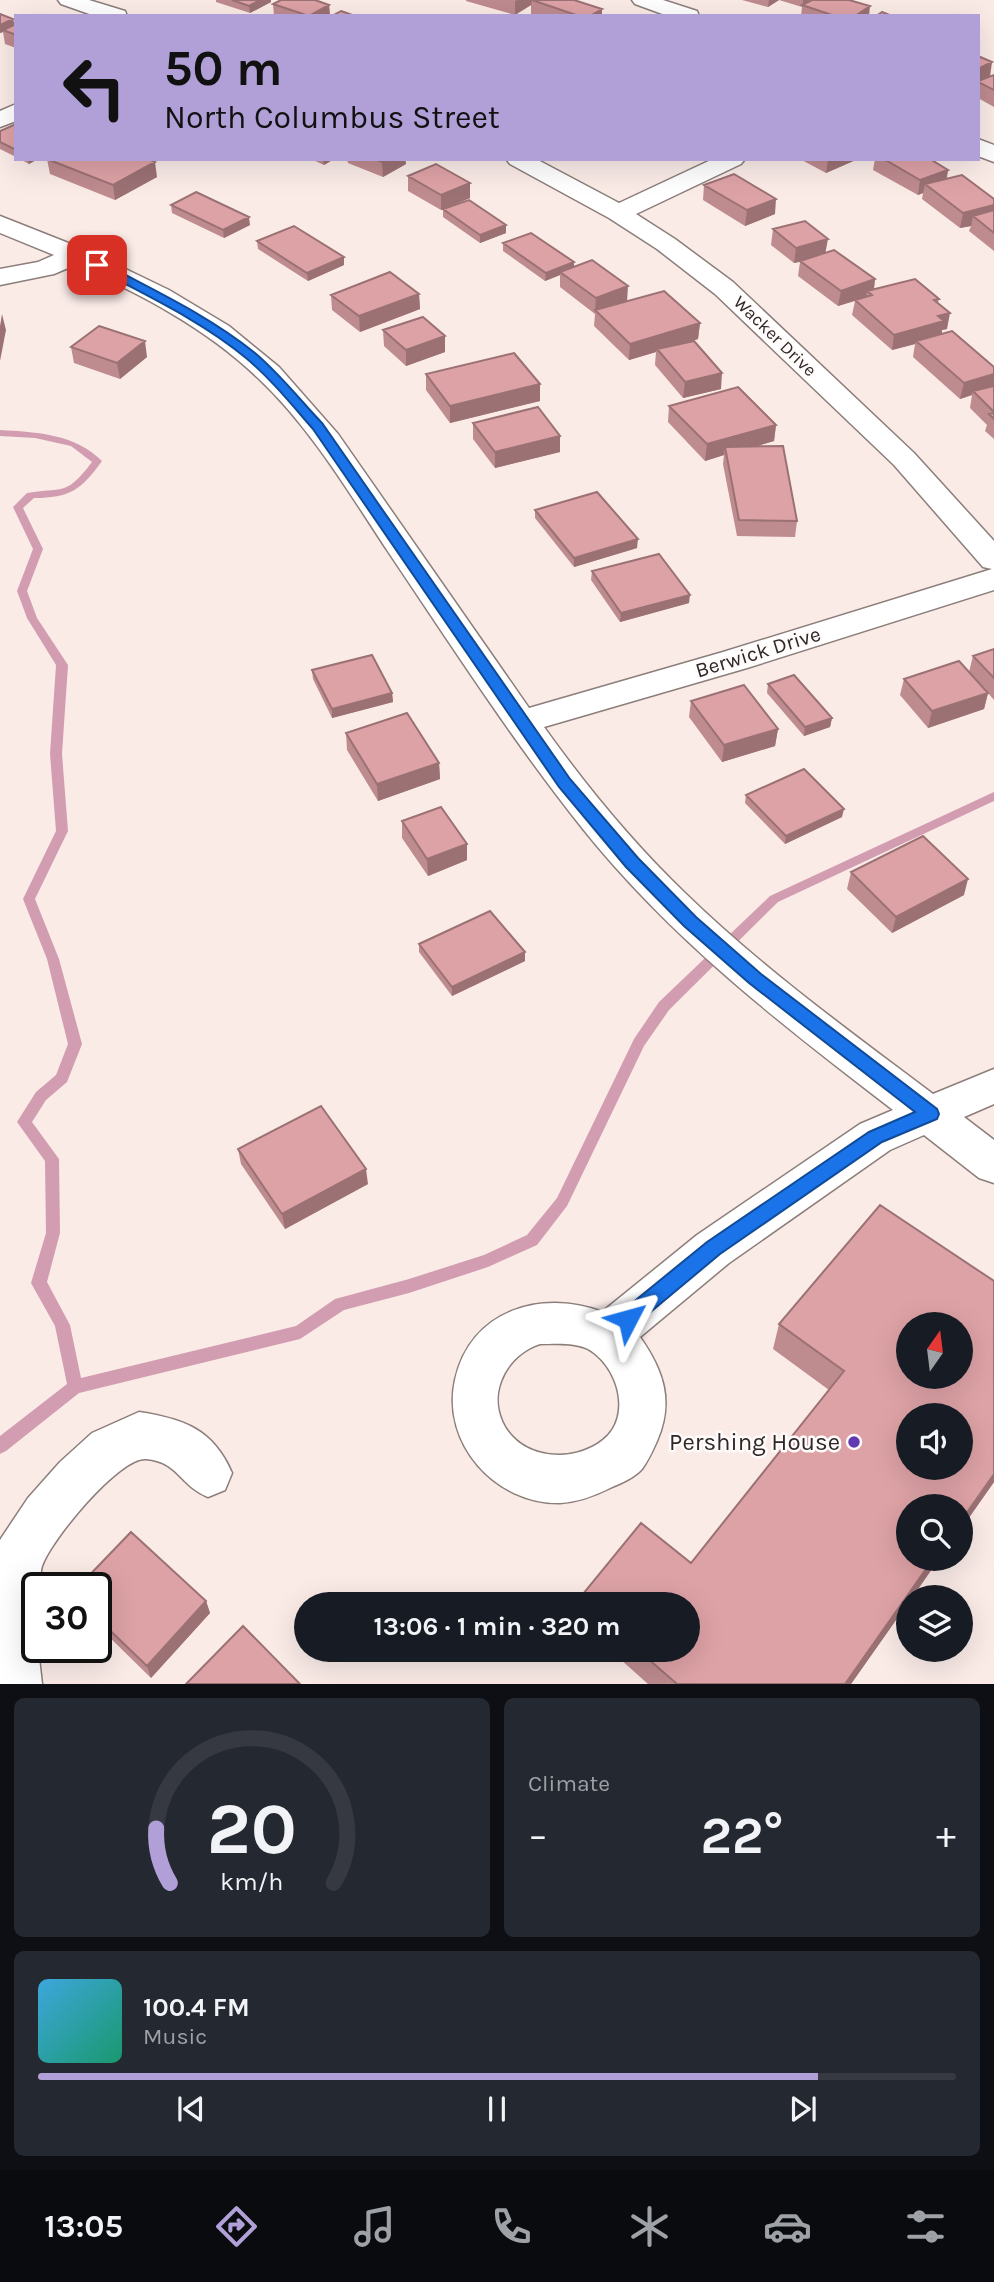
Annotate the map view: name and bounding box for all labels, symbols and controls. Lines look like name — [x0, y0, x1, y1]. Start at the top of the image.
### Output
text: 50 m — [164, 40, 282, 97]
icon: left — [49, 42, 140, 133]
text: North Columbus Street — [164, 99, 500, 136]
pin — [67, 235, 127, 295]
icon: arrive — [78, 246, 116, 284]
street label: Wacker Drive — [729, 291, 821, 381]
street label: Berwick Drive — [693, 622, 823, 682]
position arrow — [591, 1282, 665, 1356]
north arrow — [896, 1312, 973, 1390]
map controls — [896, 1312, 973, 1662]
button: sound — [896, 1403, 973, 1480]
place label: Pershing House — [669, 1428, 840, 1456]
marker: Pershing House — [846, 1434, 862, 1450]
button: search — [896, 1494, 973, 1571]
speed limit sign: 30 — [21, 1572, 112, 1663]
button: layers — [896, 1585, 973, 1662]
text: 13:06 · 1 min · 320 m — [373, 1611, 621, 1642]
text: Climate — [528, 1770, 610, 1797]
text: 20 — [207, 1787, 297, 1872]
text: 22° — [700, 1805, 784, 1866]
text: − — [528, 1813, 548, 1858]
text: + — [936, 1813, 956, 1858]
text: km/h — [220, 1867, 284, 1896]
text: 100.4 FM — [143, 1992, 250, 2023]
text: Music — [143, 2023, 207, 2050]
icon: previous — [172, 2090, 210, 2128]
icon: pause — [478, 2090, 516, 2128]
icon: next — [784, 2090, 822, 2128]
icon: directions — [212, 2202, 261, 2251]
icon: music — [350, 2202, 399, 2251]
icon: phone — [487, 2202, 536, 2251]
icon: climate — [625, 2202, 674, 2251]
icon: car — [763, 2202, 812, 2251]
icon: filters — [901, 2202, 950, 2251]
text: 13:05 — [44, 2208, 123, 2245]

